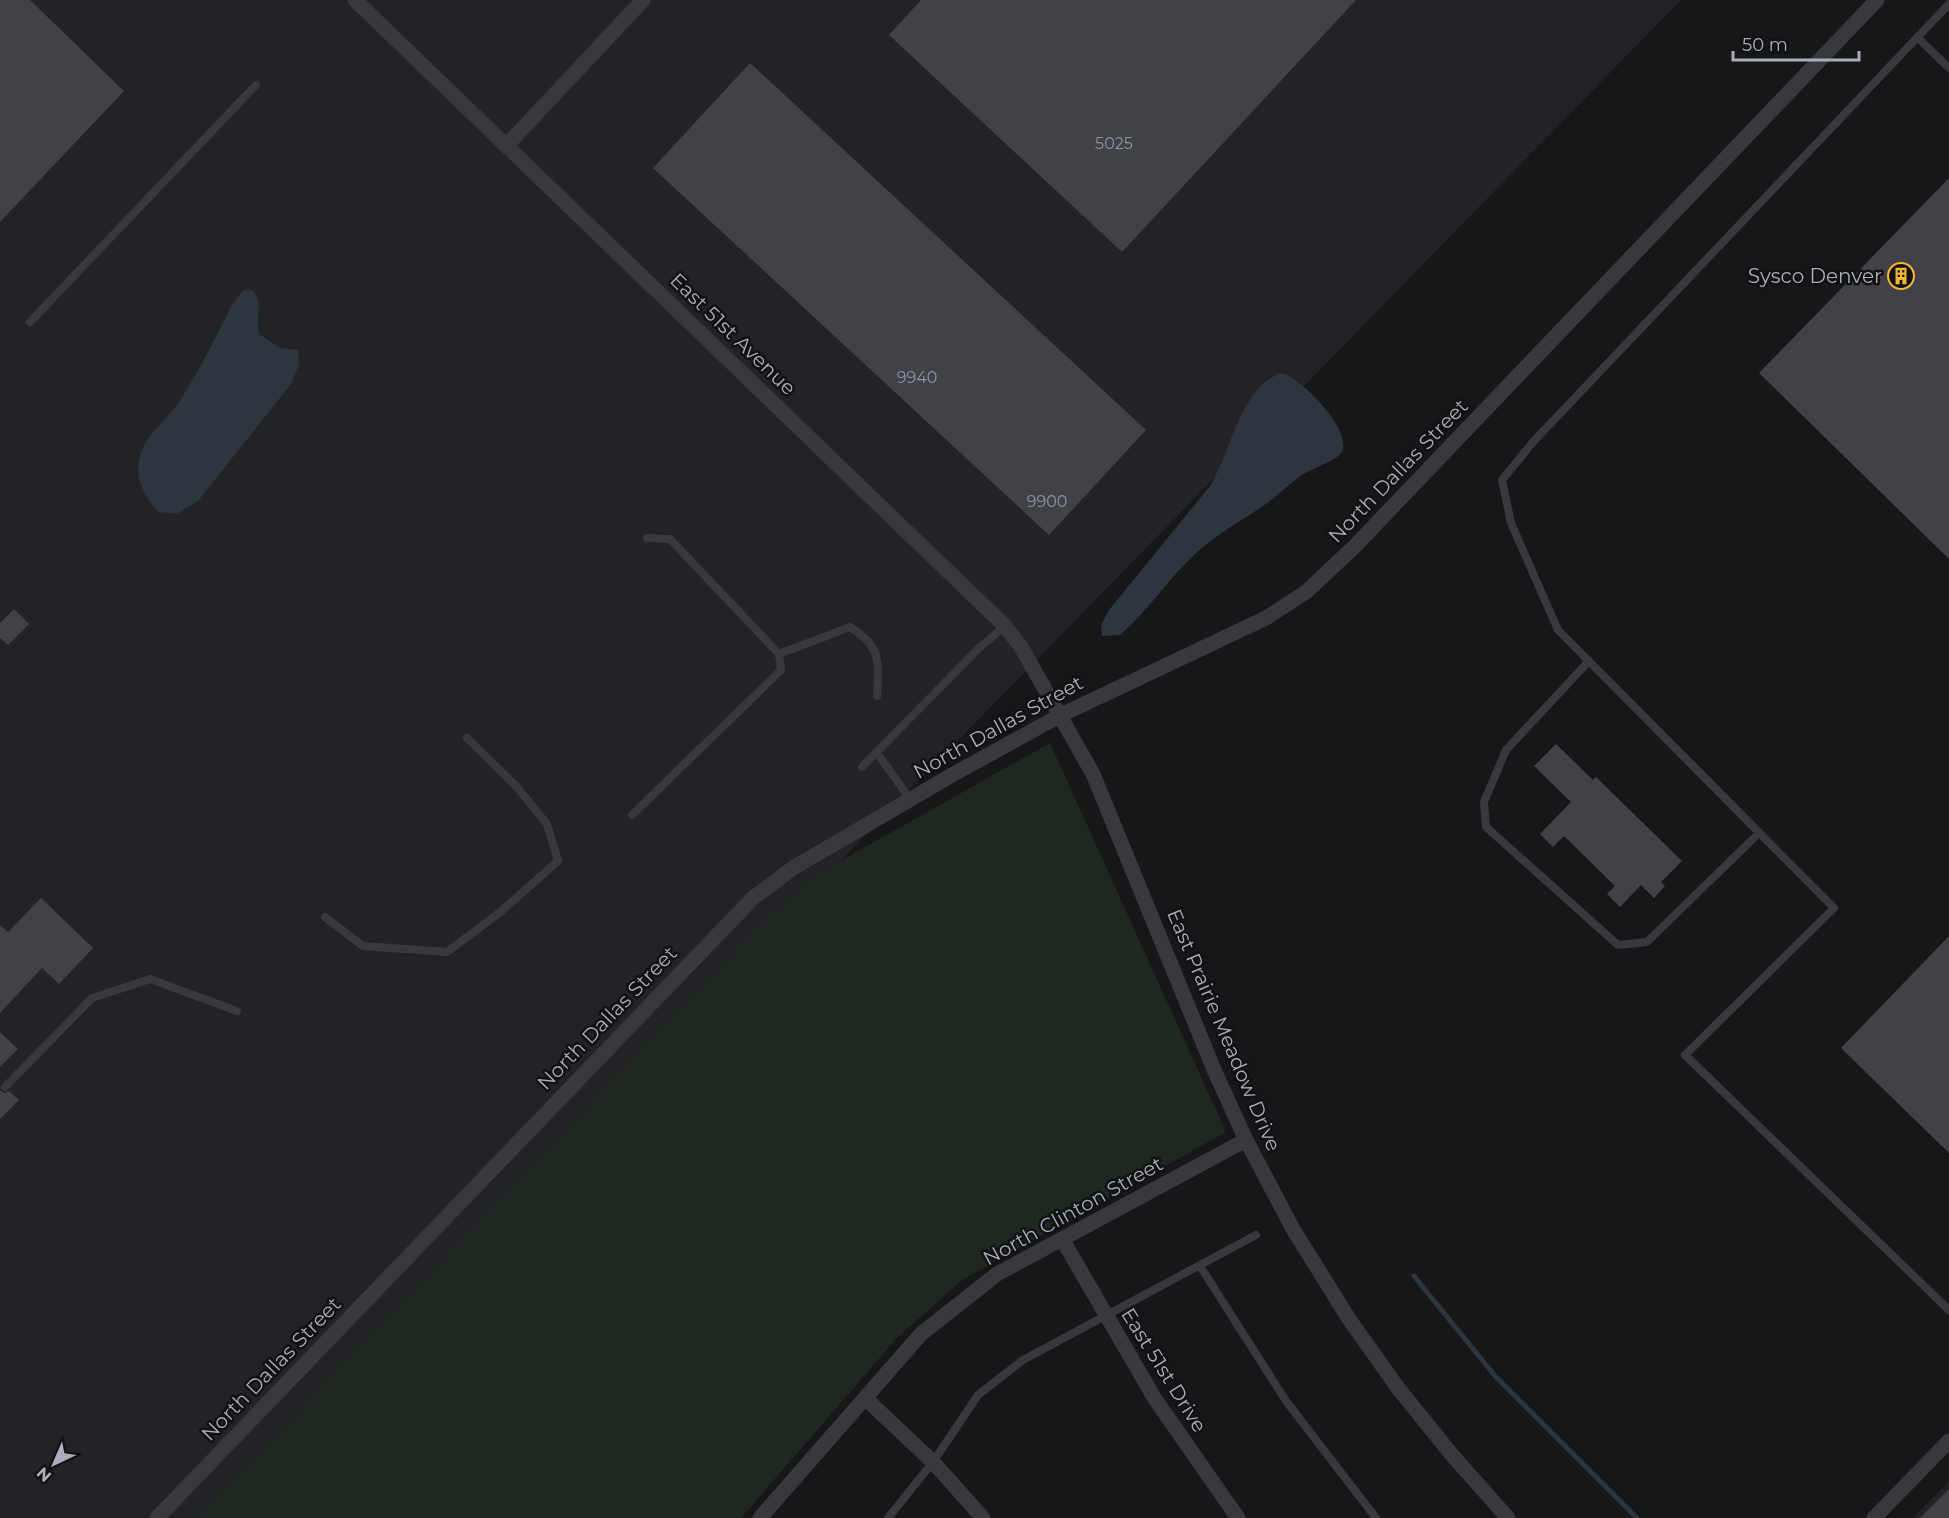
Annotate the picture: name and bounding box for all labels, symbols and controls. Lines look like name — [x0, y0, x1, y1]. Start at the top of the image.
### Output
scale bar — [1733, 24, 1859, 62]
text: 50 m — [1742, 34, 1788, 56]
house number: 5025 — [1095, 134, 1133, 153]
building icon: Sysco Denver — [1886, 261, 1916, 291]
place label: Sysco Denver — [1748, 264, 1882, 288]
street label: East 51st Avenue — [665, 268, 801, 400]
house number: 9940 — [897, 368, 937, 387]
street label: North Dallas Street — [1323, 394, 1473, 548]
house number: 9900 — [1027, 492, 1067, 511]
street label: North Dallas Street — [909, 670, 1087, 784]
street label: East Prairie Meadow Drive — [1162, 905, 1286, 1155]
street label: North Dallas Street — [532, 941, 682, 1095]
street label: North Clinton Street — [979, 1152, 1167, 1270]
street label: North Dallas Street — [196, 1292, 346, 1446]
street label: East 51st Drive — [1116, 1303, 1212, 1437]
north arrow — [24, 1434, 84, 1494]
text: N — [33, 1463, 55, 1486]

